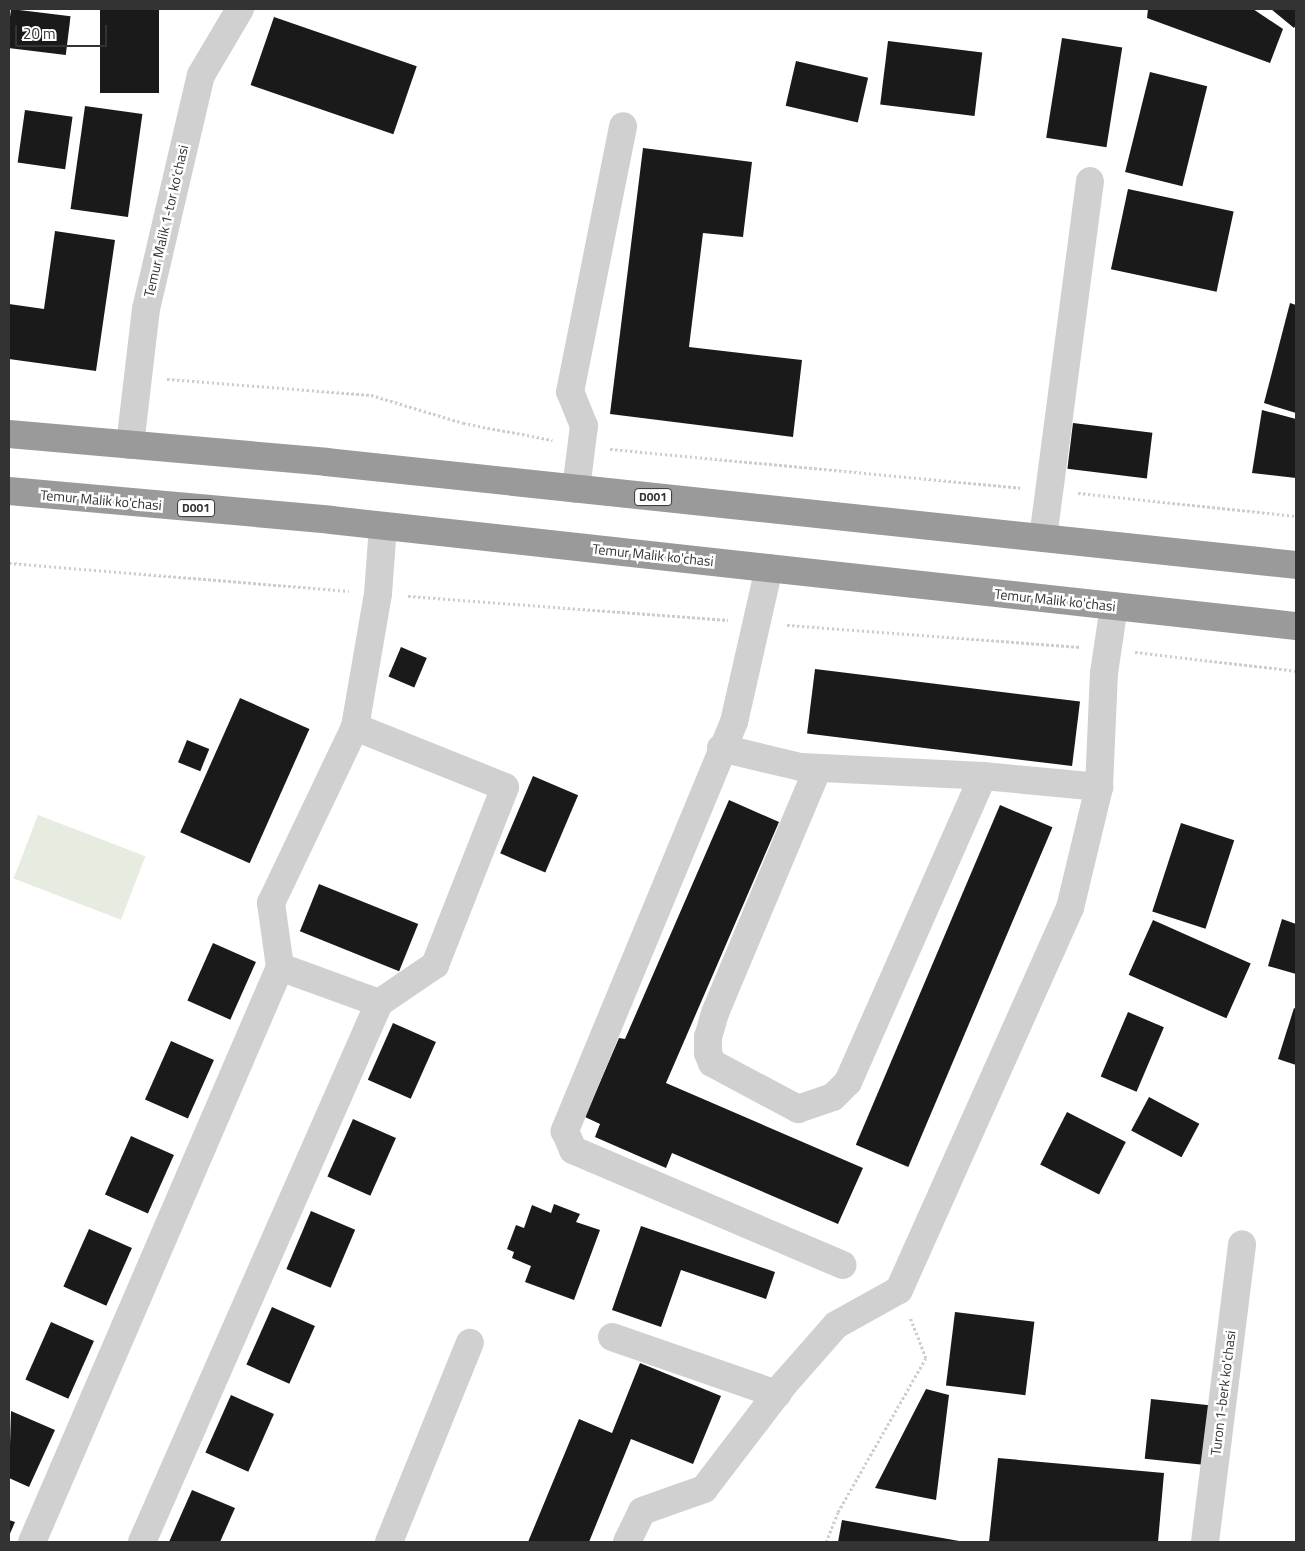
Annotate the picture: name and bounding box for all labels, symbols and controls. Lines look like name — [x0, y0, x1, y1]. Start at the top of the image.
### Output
scale bar — [18, 15, 110, 47]
text: 20 m — [23, 22, 56, 45]
street label: Temur Malik 1-tor ko'chasi — [140, 143, 192, 299]
street label: Temur Malik ko'chasi — [40, 486, 162, 514]
road number: D001 — [633, 488, 673, 507]
road number: D001 — [176, 498, 216, 518]
street label: Temur Malik ko'chasi — [592, 540, 714, 570]
street label: Temur Malik ko'chasi — [994, 585, 1116, 615]
street label: Turon 1-berk ko'chasi — [1207, 1329, 1239, 1457]

